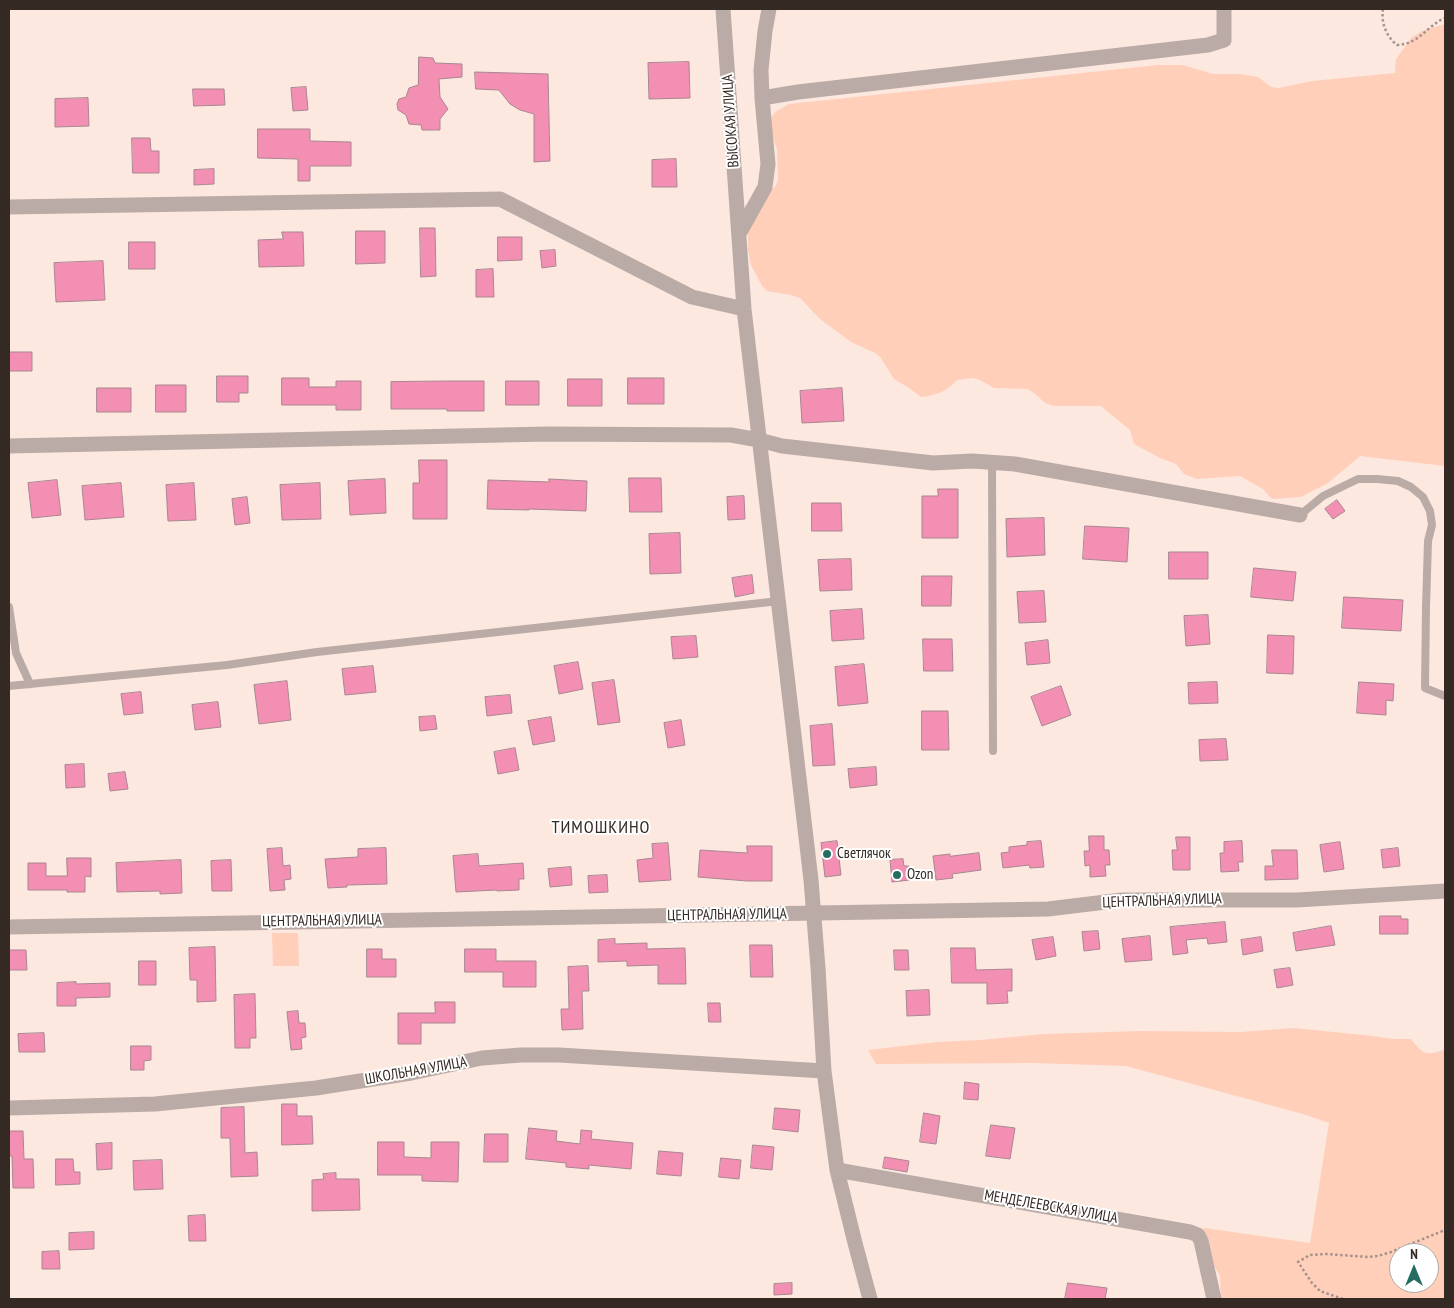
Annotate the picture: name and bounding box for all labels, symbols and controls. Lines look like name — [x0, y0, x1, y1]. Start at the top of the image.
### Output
street label: ВЫСОКАЯ УЛИЦА — [719, 74, 743, 168]
district label: ТИМОШКИНО — [550, 817, 652, 839]
place label: Светлячок — [837, 845, 891, 863]
marker: Светлячок — [821, 848, 833, 860]
place label: Ozon — [907, 866, 933, 884]
marker: Ozon — [891, 869, 903, 881]
street label: ЦЕНТРАЛЬНАЯ УЛИЦА — [1102, 890, 1222, 912]
street label: ЦЕНТРАЛЬНАЯ УЛИЦА — [667, 905, 787, 925]
street label: ЦЕНТРАЛЬНАЯ УЛИЦА — [262, 911, 382, 931]
street label: ШКОЛЬНАЯ УЛИЦА — [364, 1053, 468, 1089]
street label: МЕНДЕЛЕЕВСКАЯ УЛИЦА — [983, 1186, 1119, 1228]
north arrow — [1389, 1243, 1439, 1293]
text: N — [1410, 1245, 1418, 1263]

